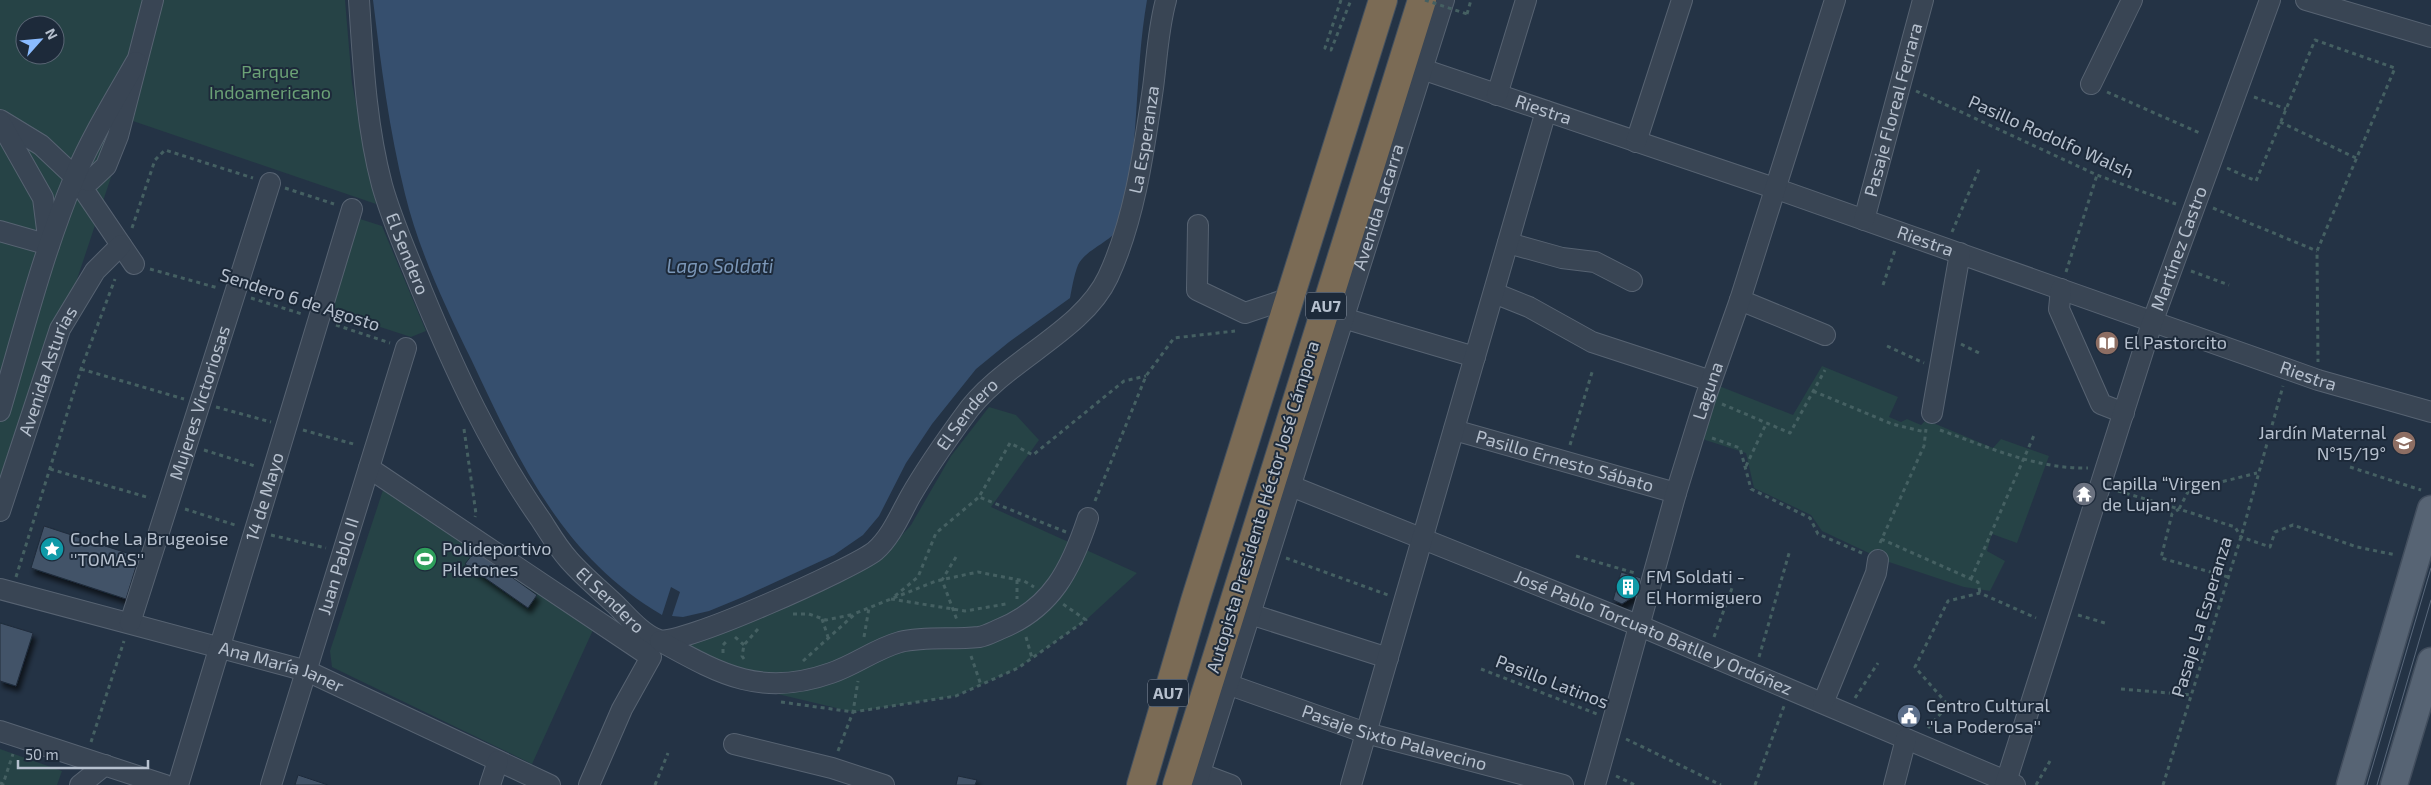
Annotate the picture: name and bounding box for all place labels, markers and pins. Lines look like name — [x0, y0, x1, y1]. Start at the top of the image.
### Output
library icon: El Pastorcito — [2094, 330, 2120, 356]
place label: El Pastorcito — [2124, 331, 2227, 353]
place label: Jardín Maternal N°15/19° — [2259, 421, 2387, 464]
school or university icon: Jardín Maternal N°15/19° — [2391, 430, 2417, 456]
place label: Capilla “Virgen de Lujan” — [2102, 472, 2221, 515]
temple icon: Capilla “Virgen de Lujan” — [2071, 481, 2097, 507]
place label: Coche La Brugeoise ''TOMAS'' — [70, 527, 228, 570]
place icon: Coche La Brugeoise ''TOMAS'' — [39, 536, 65, 562]
place label: Polideportivo Piletones — [442, 537, 551, 580]
sports icon: Polideportivo Piletones — [412, 546, 438, 572]
place label: FM Soldati - El Hormiguero — [1646, 565, 1762, 608]
building icon: FM Soldati - El Hormiguero — [1615, 574, 1641, 600]
place label: Centro Cultural ''La Poderosa'' — [1926, 694, 2050, 737]
public building icon: Centro Cultural ''La Poderosa'' — [1896, 703, 1922, 729]

